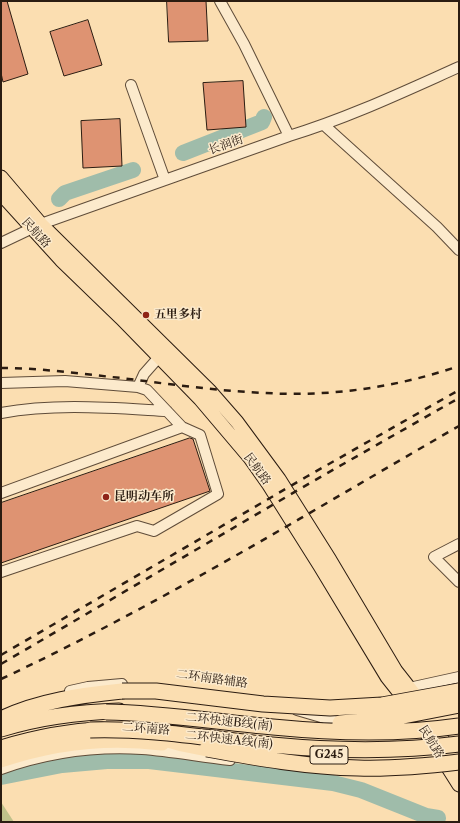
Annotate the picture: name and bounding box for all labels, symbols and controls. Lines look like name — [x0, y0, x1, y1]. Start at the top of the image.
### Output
street label: 长润街 — [207, 132, 245, 158]
street label: 民航路 — [18, 215, 54, 251]
place label: 五里多村 — [154, 308, 202, 322]
marker: 五里多村 — [141, 310, 151, 320]
street label: 民航路 — [240, 450, 274, 488]
place label: 昆明动车所 — [114, 490, 174, 504]
marker: 昆明动车所 — [101, 492, 111, 502]
street label: 二环南路辅路 — [175, 667, 249, 691]
street label: 二环快速B线(南) — [185, 710, 273, 734]
street label: 二环南路 — [122, 720, 170, 738]
street label: 民航路 — [415, 723, 447, 761]
street label: 二环快速A线(南) — [184, 728, 274, 752]
road number: G245 — [310, 746, 348, 764]

